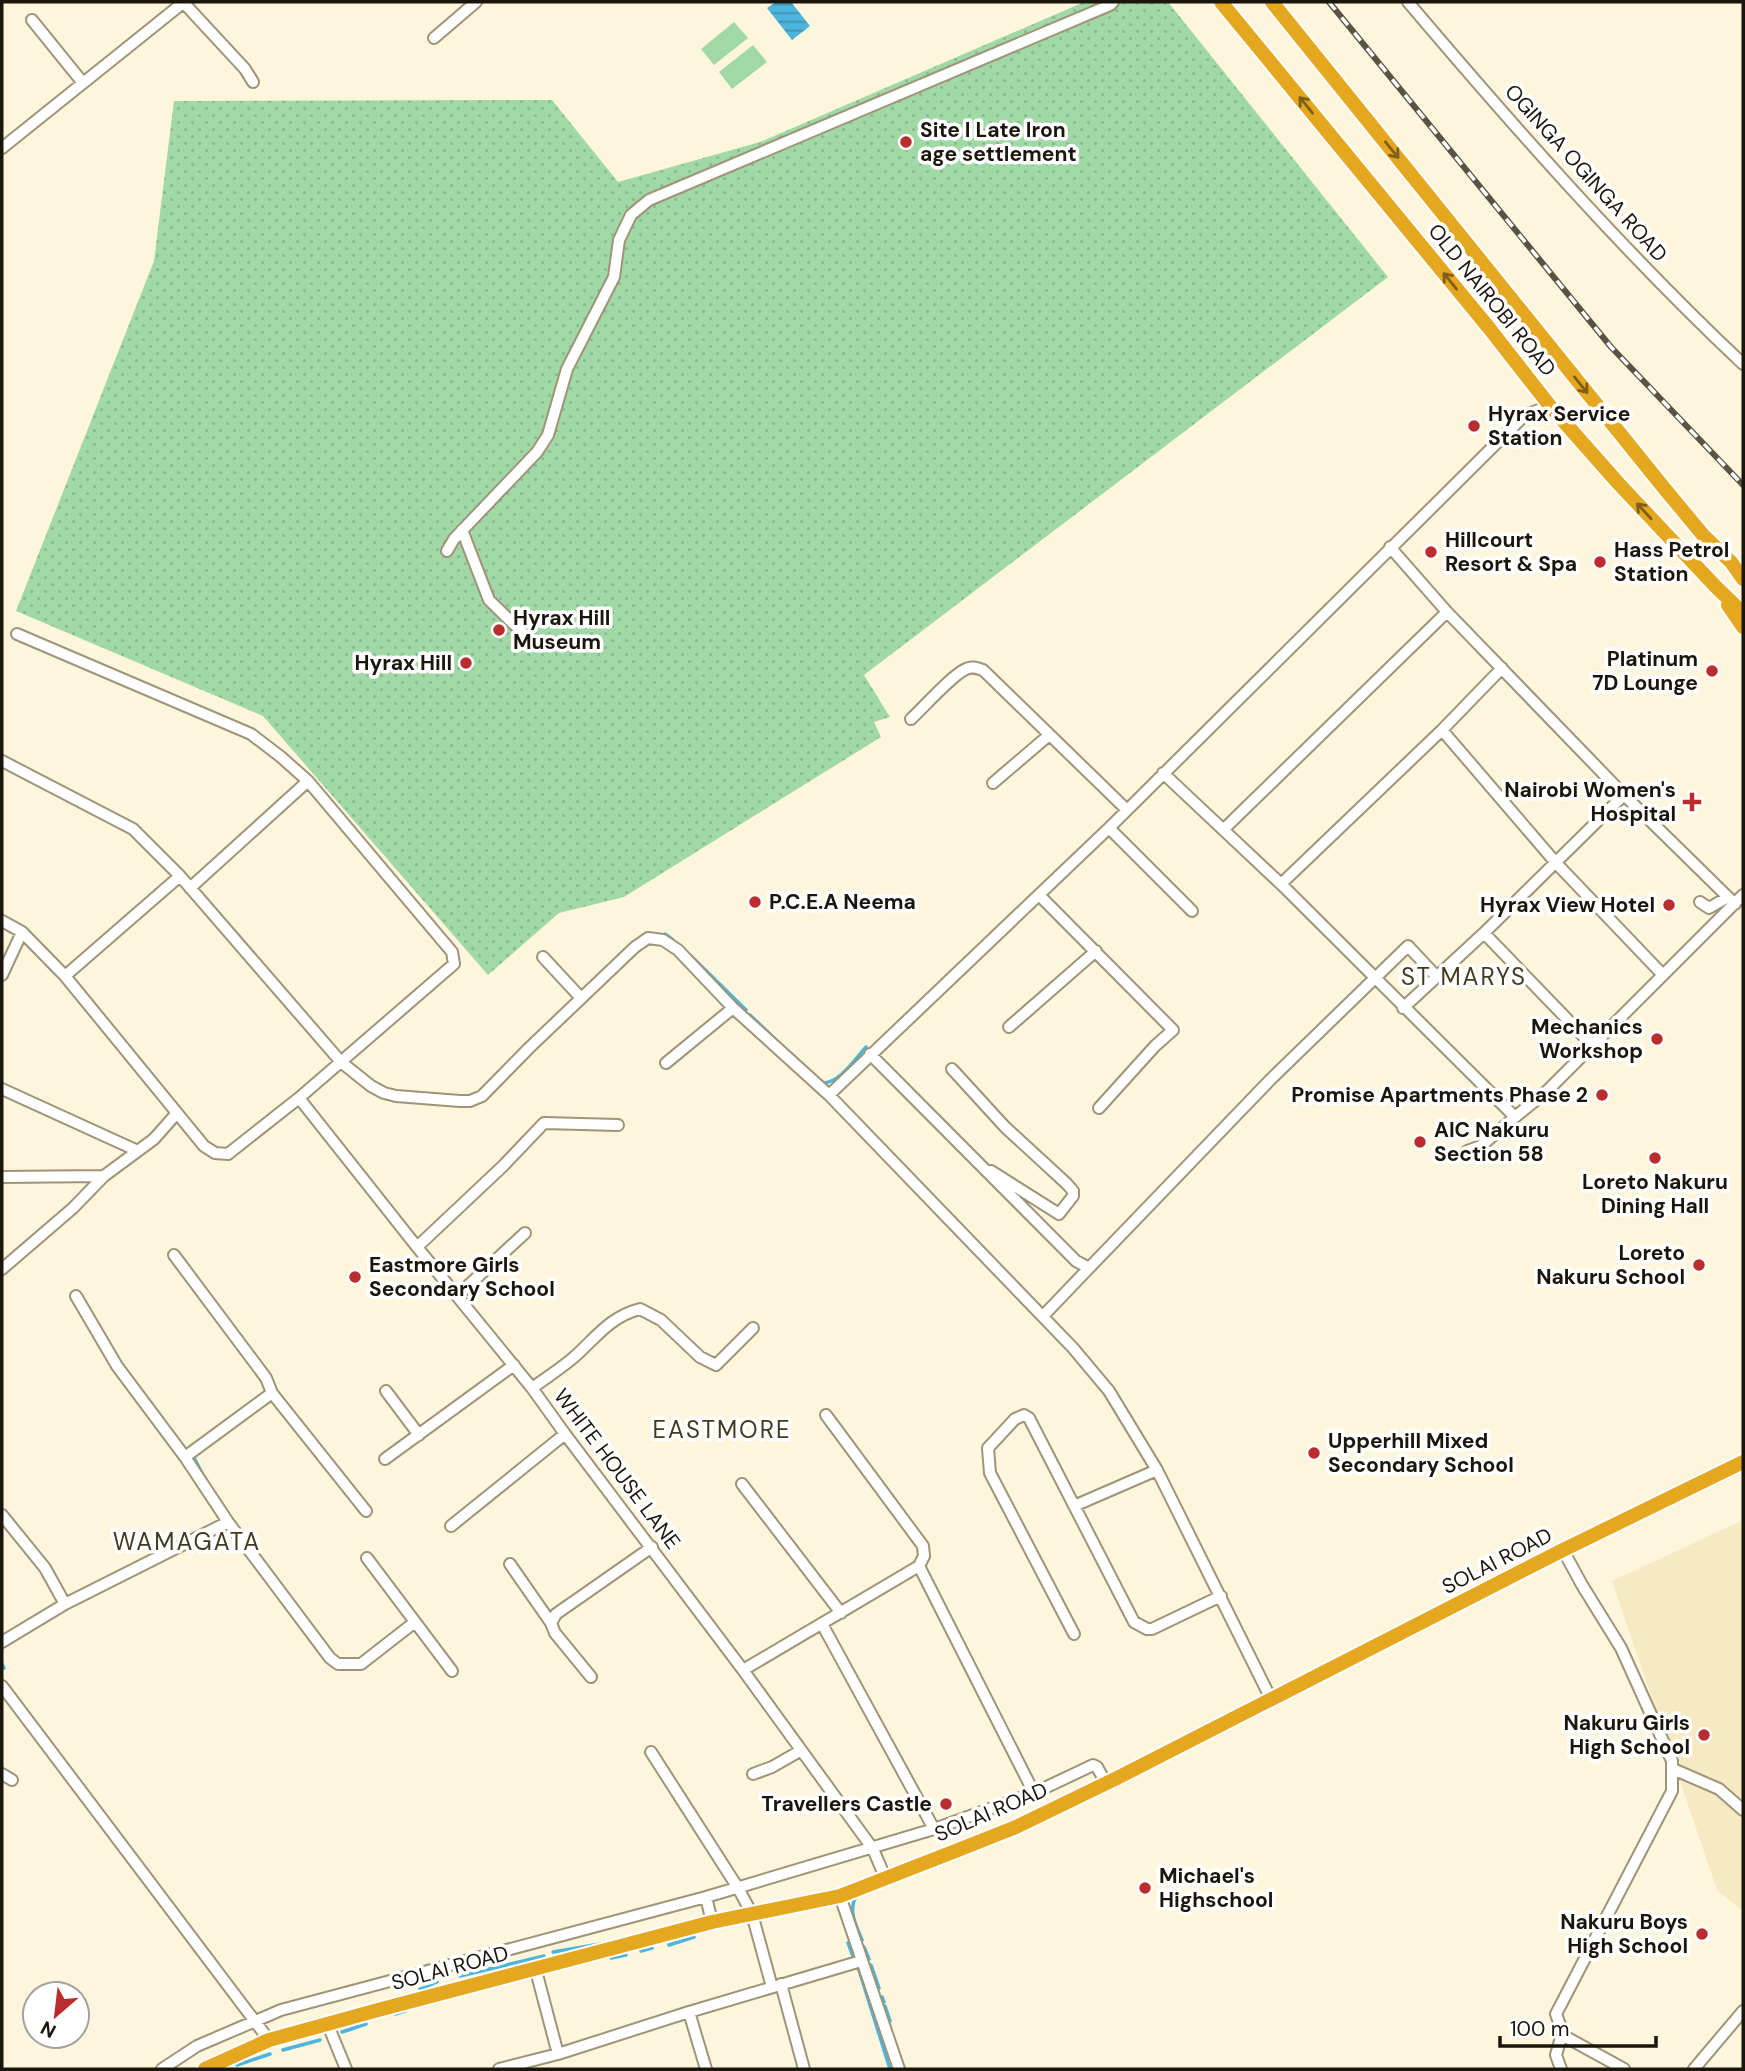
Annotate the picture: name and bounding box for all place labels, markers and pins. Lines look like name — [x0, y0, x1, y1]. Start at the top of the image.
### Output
place label: Site I Late Iron age settlement — [920, 116, 1077, 168]
marker: Site I Late Iron age settlement — [898, 134, 914, 150]
place label: Hyrax Service Station — [1488, 400, 1630, 452]
marker: Hyrax Service Station — [1466, 418, 1482, 434]
place label: Hillcourt Resort & Spa — [1445, 526, 1577, 578]
place label: Hass Petrol Station — [1614, 536, 1729, 588]
marker: Hillcourt Resort & Spa — [1423, 544, 1439, 560]
marker: Hass Petrol Station — [1592, 554, 1608, 570]
place label: Hyrax Hill Museum — [513, 604, 610, 656]
marker: Hyrax Hill Museum — [491, 622, 507, 638]
place label: Platinum 7D Lounge — [1592, 645, 1698, 697]
place label: Hyrax Hill — [355, 649, 452, 677]
marker: Hyrax Hill — [458, 655, 474, 671]
marker: Platinum 7D Lounge — [1704, 663, 1720, 679]
place label: Nairobi Women's Hospital — [1504, 776, 1676, 828]
marker: Nairobi Women's Hospital — [1682, 792, 1702, 812]
place label: P.C.E.A Neema — [769, 888, 916, 916]
place label: Hyrax View Hotel — [1480, 891, 1655, 919]
marker: P.C.E.A Neema — [747, 894, 763, 910]
marker: Hyrax View Hotel — [1661, 897, 1677, 913]
place label: Mechanics Workshop — [1531, 1013, 1643, 1065]
marker: Mechanics Workshop — [1649, 1031, 1665, 1047]
place label: Promise Apartments Phase 2 — [1291, 1081, 1588, 1109]
marker: Promise Apartments Phase 2 — [1594, 1087, 1610, 1103]
place label: AIC Nakuru Section 58 — [1434, 1116, 1549, 1168]
marker: AIC Nakuru Section 58 — [1412, 1134, 1428, 1150]
marker: Loreto Nakuru Dining Hall — [1647, 1150, 1663, 1166]
place label: Loreto Nakuru Dining Hall — [1582, 1168, 1728, 1220]
place label: Loreto Nakuru School — [1536, 1239, 1685, 1291]
place label: Eastmore Girls Secondary School — [369, 1251, 555, 1303]
marker: Loreto Nakuru School — [1691, 1257, 1707, 1273]
marker: Eastmore Girls Secondary School — [347, 1269, 363, 1285]
place label: Upperhill Mixed Secondary School — [1328, 1427, 1514, 1479]
marker: Upperhill Mixed Secondary School — [1306, 1445, 1322, 1461]
place label: Nakuru Girls High School — [1563, 1709, 1690, 1761]
marker: Nakuru Girls High School — [1696, 1727, 1712, 1743]
place label: Travellers Castle — [761, 1790, 932, 1818]
marker: Travellers Castle — [938, 1796, 954, 1812]
place label: Michael's Highschool — [1159, 1862, 1273, 1914]
marker: Michael's Highschool — [1137, 1880, 1153, 1896]
place label: Nakuru Boys High School — [1560, 1908, 1688, 1960]
marker: Nakuru Boys High School — [1694, 1926, 1710, 1942]

